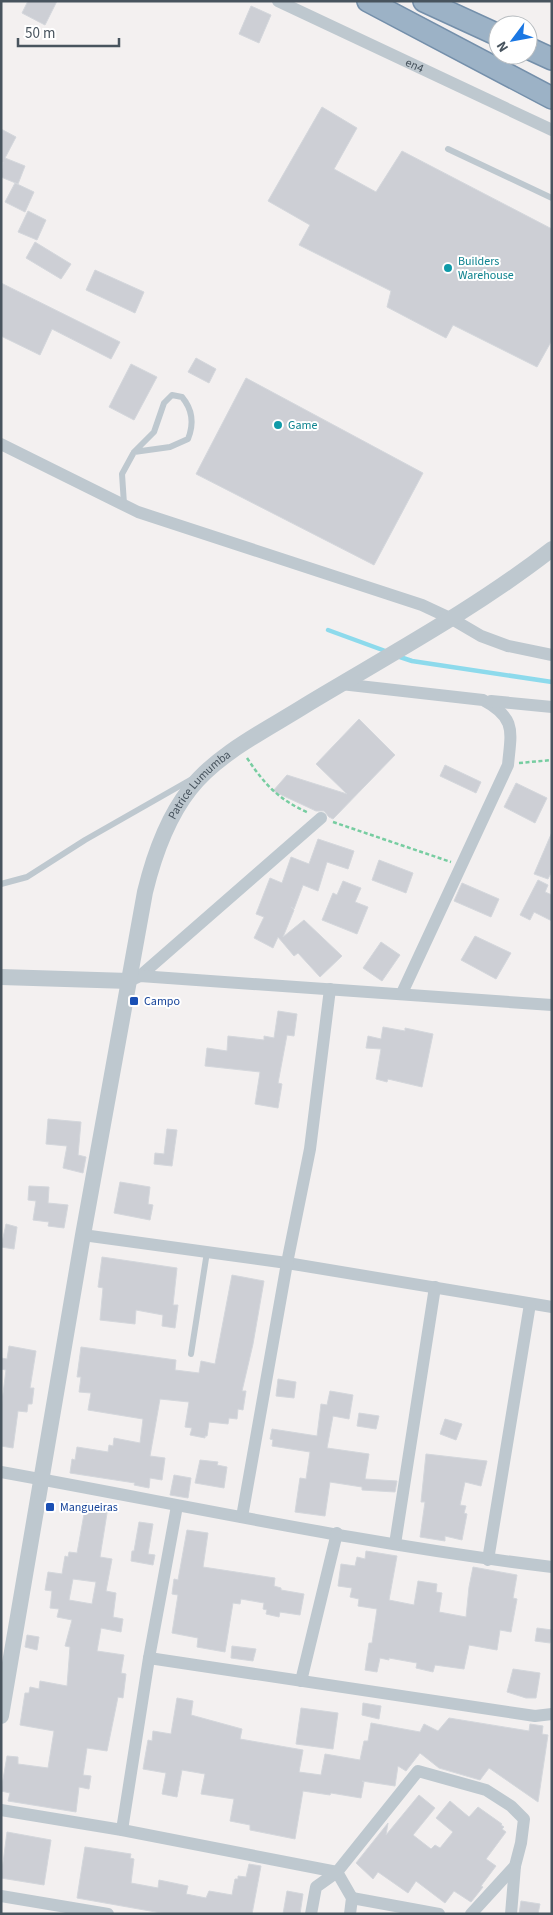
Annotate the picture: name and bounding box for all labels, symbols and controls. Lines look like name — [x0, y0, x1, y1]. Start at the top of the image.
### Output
scale bar — [18, 15, 119, 47]
north arrow — [488, 15, 538, 65]
text: 50 m — [25, 23, 55, 44]
text: N — [492, 37, 514, 56]
street label: en4 — [402, 54, 426, 77]
place label: Builders Warehouse — [458, 253, 514, 284]
marker: Builders Warehouse — [442, 262, 454, 274]
place label: Game — [288, 417, 317, 434]
marker: Game — [272, 419, 284, 431]
street label: Patrice Lumumba — [164, 746, 234, 823]
place label: Campo — [144, 993, 180, 1010]
marker: Campo — [128, 995, 140, 1007]
place label: Mangueiras — [60, 1499, 118, 1516]
marker: Mangueiras — [44, 1501, 56, 1513]

